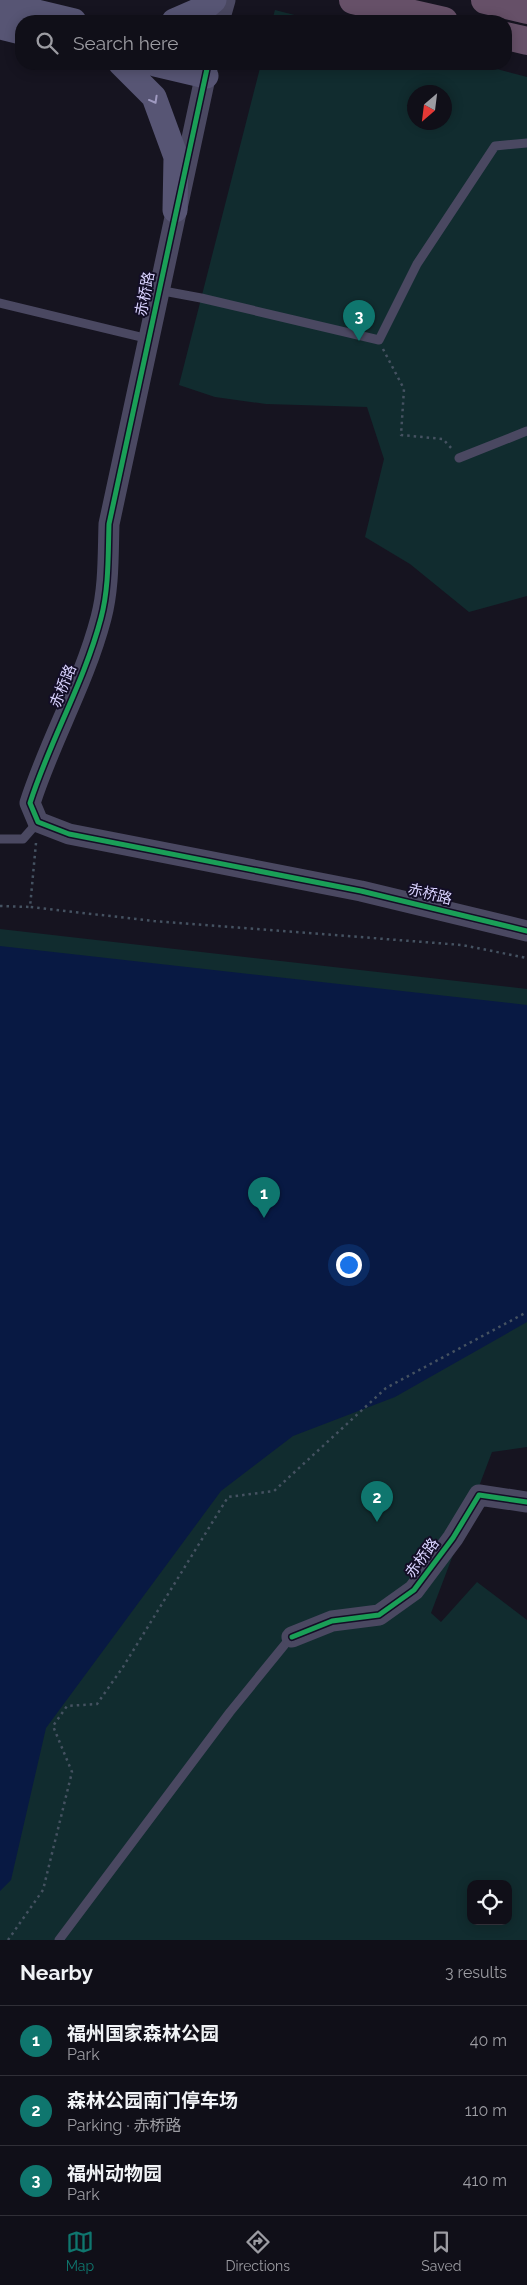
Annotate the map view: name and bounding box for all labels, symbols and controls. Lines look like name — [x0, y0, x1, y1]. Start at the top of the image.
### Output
search box — [15, 15, 512, 70]
icon: search — [33, 29, 61, 57]
text: Search here — [73, 32, 179, 54]
north arrow — [407, 85, 452, 130]
one-way arrow — [147, 94, 157, 103]
street label: 赤桥路 — [132, 270, 158, 318]
pin: 3 — [343, 300, 375, 341]
street label: 赤桥路 — [46, 662, 80, 710]
street label: 赤桥路 — [406, 880, 454, 908]
pin: 1 — [248, 1177, 280, 1218]
your location — [336, 1252, 362, 1278]
pin: 2 — [361, 1481, 393, 1522]
street label: 赤桥路 — [401, 1535, 443, 1581]
map controls — [467, 1880, 512, 1925]
button: locate — [467, 1880, 512, 1925]
text: Nearby — [20, 1960, 93, 1985]
text: 3 results — [445, 1963, 507, 1982]
text: 福州国家森林公园 — [67, 2022, 219, 2044]
text: 1 — [32, 2031, 40, 2050]
text: 40 m — [470, 2031, 507, 2050]
text: Park — [67, 2045, 100, 2064]
text: 森林公园南门停车场 — [67, 2089, 238, 2111]
text: 2 — [31, 2101, 41, 2120]
text: 110 m — [465, 2101, 507, 2120]
text: Parking · 赤桥路 — [67, 2116, 182, 2135]
text: 福州动物园 — [67, 2162, 162, 2184]
text: 3 — [32, 2171, 40, 2190]
text: 410 m — [463, 2171, 507, 2190]
text: Park — [67, 2185, 100, 2204]
tab: Map — [66, 2228, 94, 2274]
tab: Directions — [225, 2228, 290, 2274]
tab: Saved — [421, 2228, 461, 2274]

